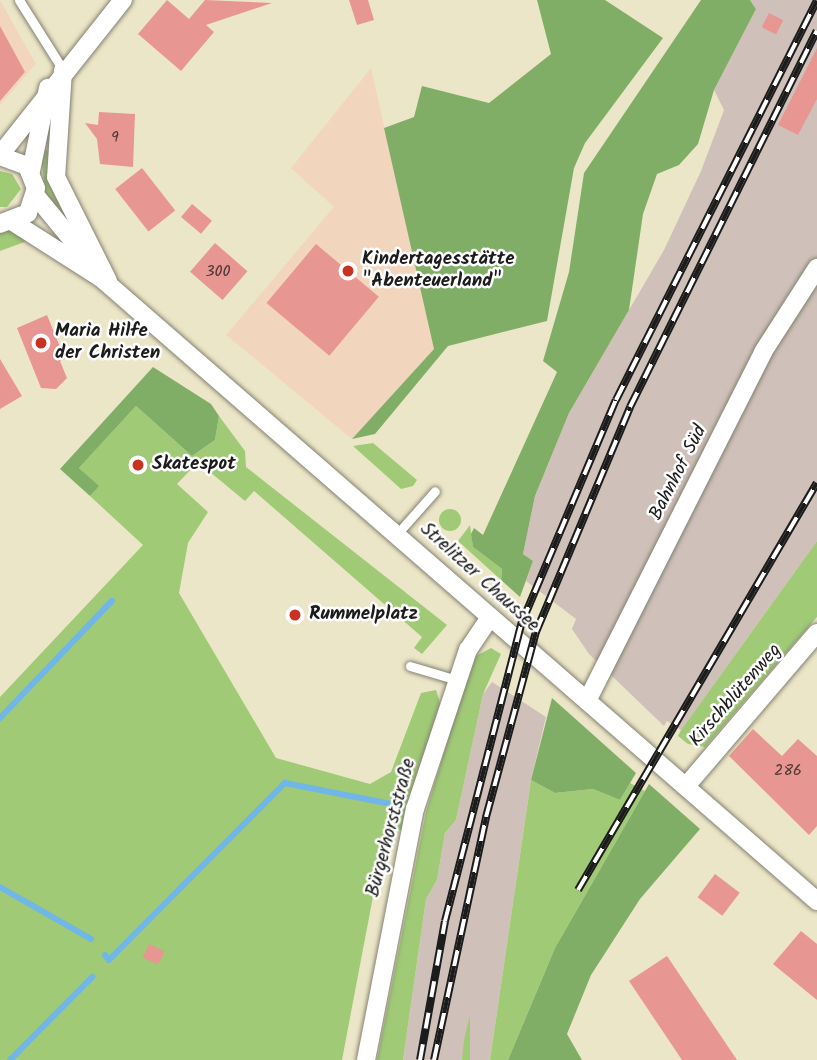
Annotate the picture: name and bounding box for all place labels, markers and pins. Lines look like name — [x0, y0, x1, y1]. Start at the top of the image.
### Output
place label: Kindertagesstätte "Abenteuerland" — [362, 249, 515, 293]
marker: Kindertagesstätte "Abenteuerland" — [340, 263, 356, 279]
place label: Maria Hilfe der Christen — [55, 321, 160, 365]
marker: Maria Hilfe der Christen — [33, 335, 49, 351]
place label: Skatespot — [152, 454, 236, 476]
marker: Skatespot — [130, 457, 146, 473]
place label: Rummelplatz — [309, 604, 418, 626]
marker: Rummelplatz — [287, 607, 303, 623]

